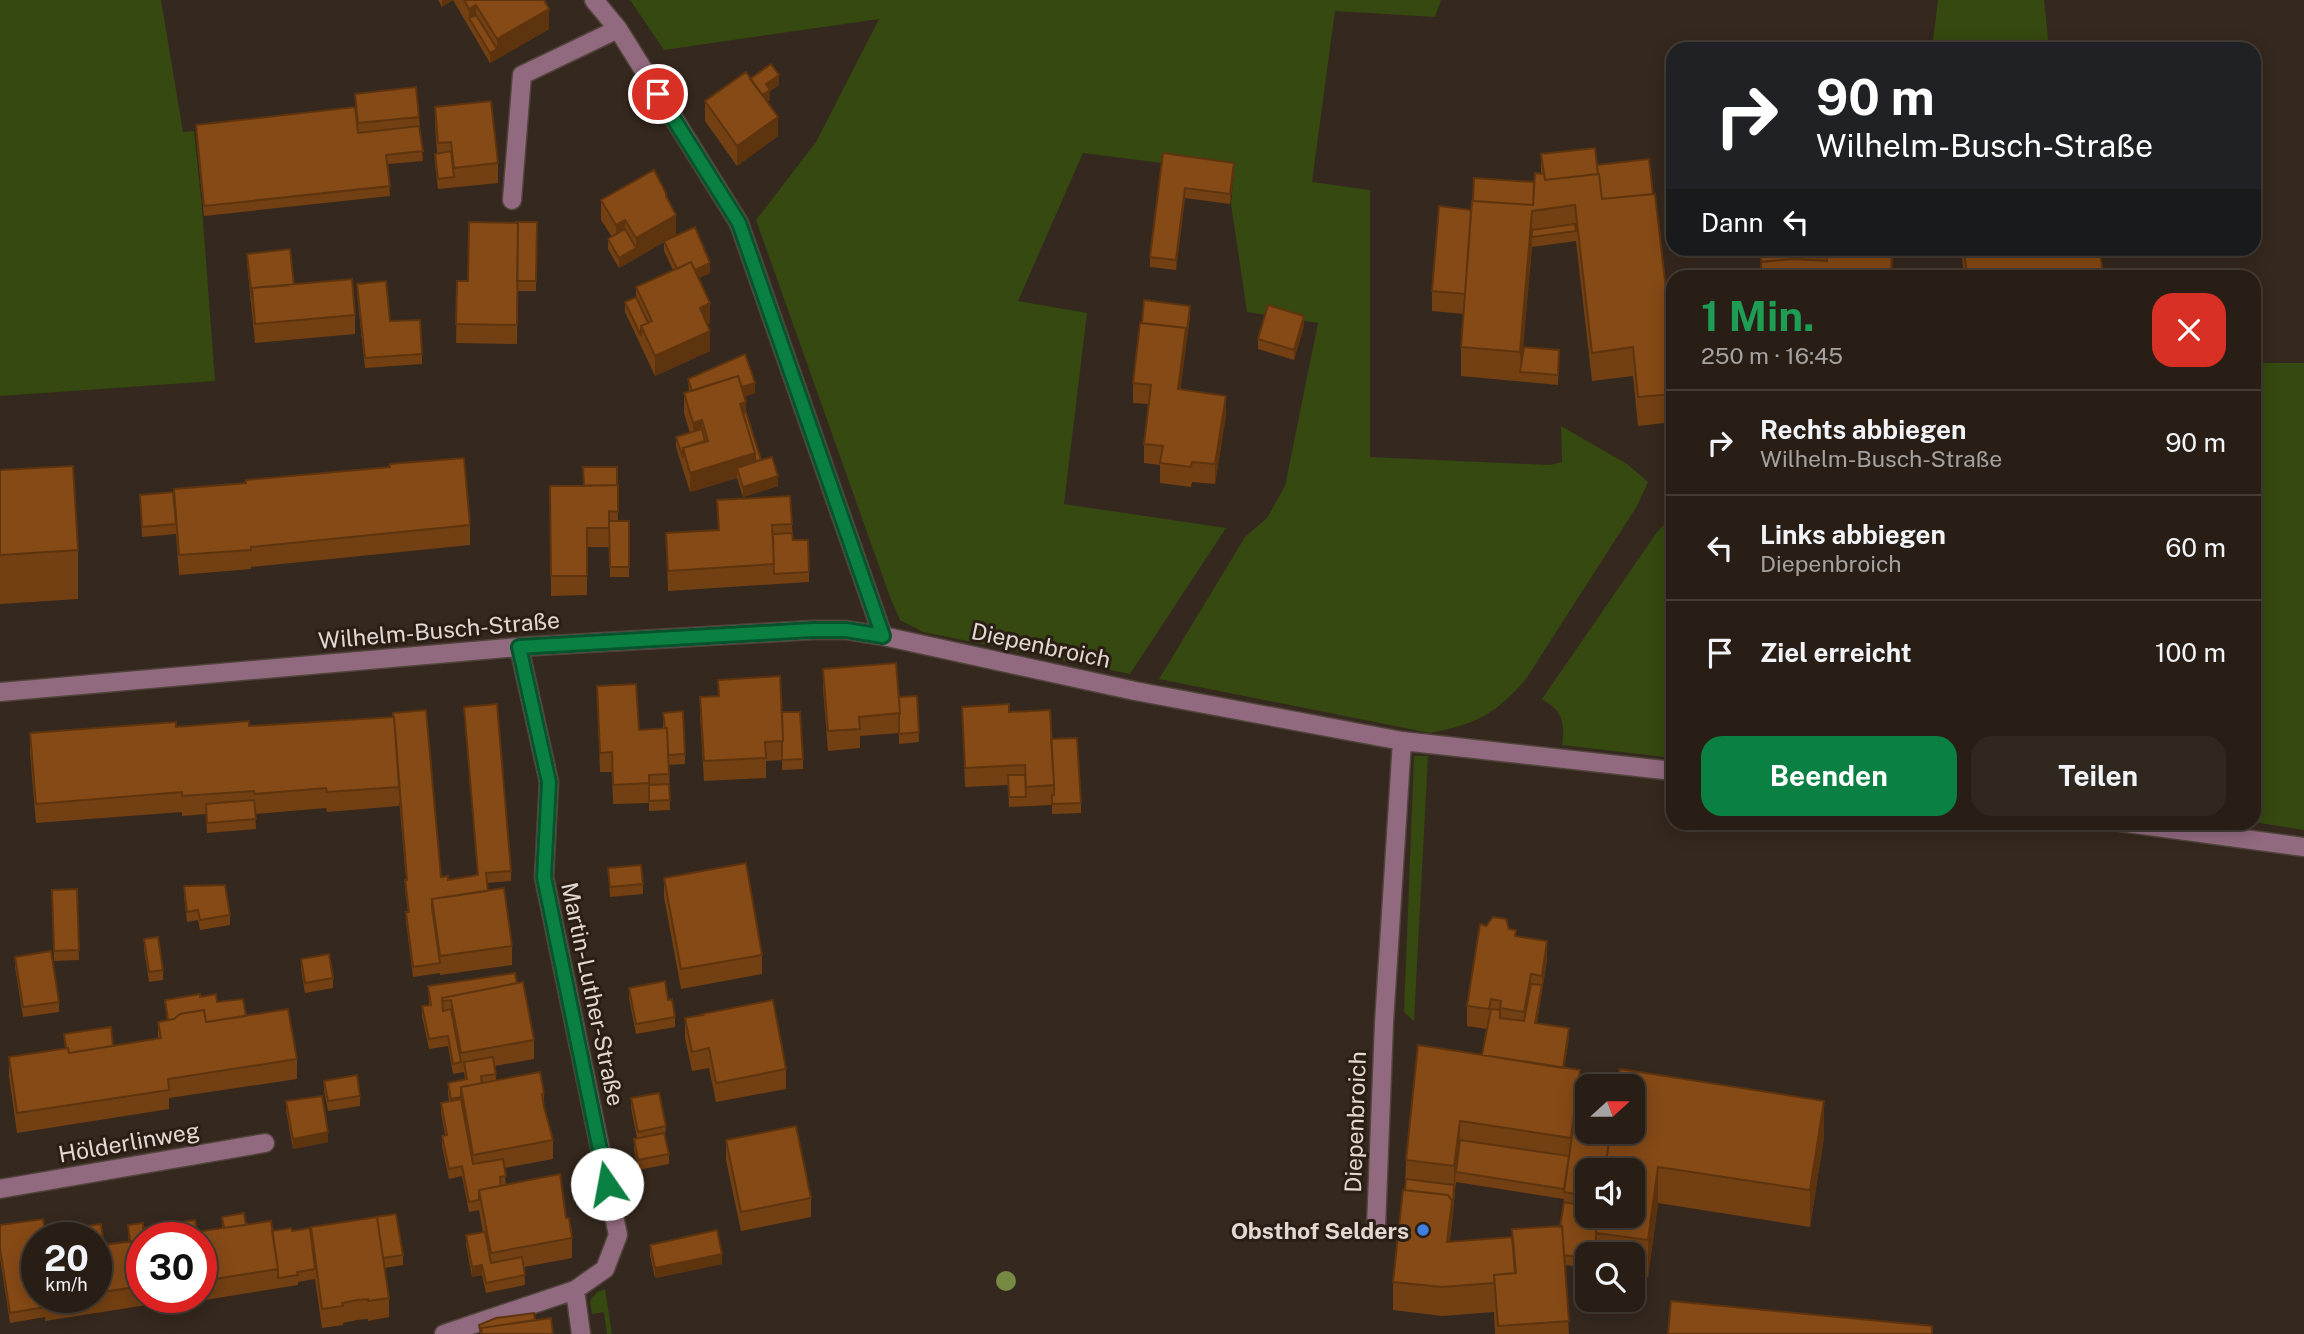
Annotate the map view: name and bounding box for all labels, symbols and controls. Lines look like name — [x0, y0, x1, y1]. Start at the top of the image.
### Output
pin — [628, 64, 688, 124]
text: 90 m — [1816, 68, 1935, 126]
icon: right — [1701, 70, 1792, 161]
icon: arrive — [639, 75, 677, 113]
text: Wilhelm-Busch-Straße — [1816, 127, 2153, 164]
icon: left — [1777, 203, 1815, 241]
text: Dann — [1701, 207, 1763, 238]
text: 1 Min. — [1701, 291, 1815, 340]
button: close — [2152, 293, 2226, 367]
text: 250 m · 16:45 — [1701, 342, 1843, 369]
text: Rechts abbiegen — [1760, 414, 1966, 445]
icon: right — [1701, 424, 1739, 462]
text: 90 m — [2165, 427, 2226, 458]
text: Wilhelm-Busch-Straße — [1760, 445, 2002, 472]
text: Links abbiegen — [1760, 519, 1946, 550]
icon: left — [1701, 529, 1739, 567]
text: 60 m — [2165, 532, 2226, 563]
text: Diepenbroich — [1760, 550, 1902, 577]
street label: Wilhelm-Busch-Straße — [317, 606, 561, 654]
street label: Diepenbroich — [969, 617, 1113, 673]
icon: arrive — [1701, 634, 1739, 672]
text: Ziel erreicht — [1760, 637, 1912, 668]
text: 100 m — [2155, 637, 2226, 668]
button: Beenden — [1701, 736, 1957, 816]
button: Teilen — [1971, 736, 2226, 816]
street label: Martin-Luther-Straße — [556, 880, 630, 1108]
street label: Diepenbroich — [1339, 1051, 1371, 1193]
north arrow — [1575, 1074, 1645, 1144]
map controls — [1575, 1074, 1645, 1312]
street label: Hölderlinweg — [56, 1116, 202, 1168]
position arrow — [570, 1147, 644, 1221]
button: sound — [1575, 1158, 1645, 1228]
place label: Obsthof Selders — [1231, 1217, 1409, 1244]
speed limit sign: 30 — [126, 1222, 217, 1313]
marker: Obsthof Selders — [1415, 1222, 1431, 1238]
text: 20 — [44, 1238, 89, 1279]
button: search — [1575, 1242, 1645, 1312]
text: km/h — [45, 1274, 88, 1295]

